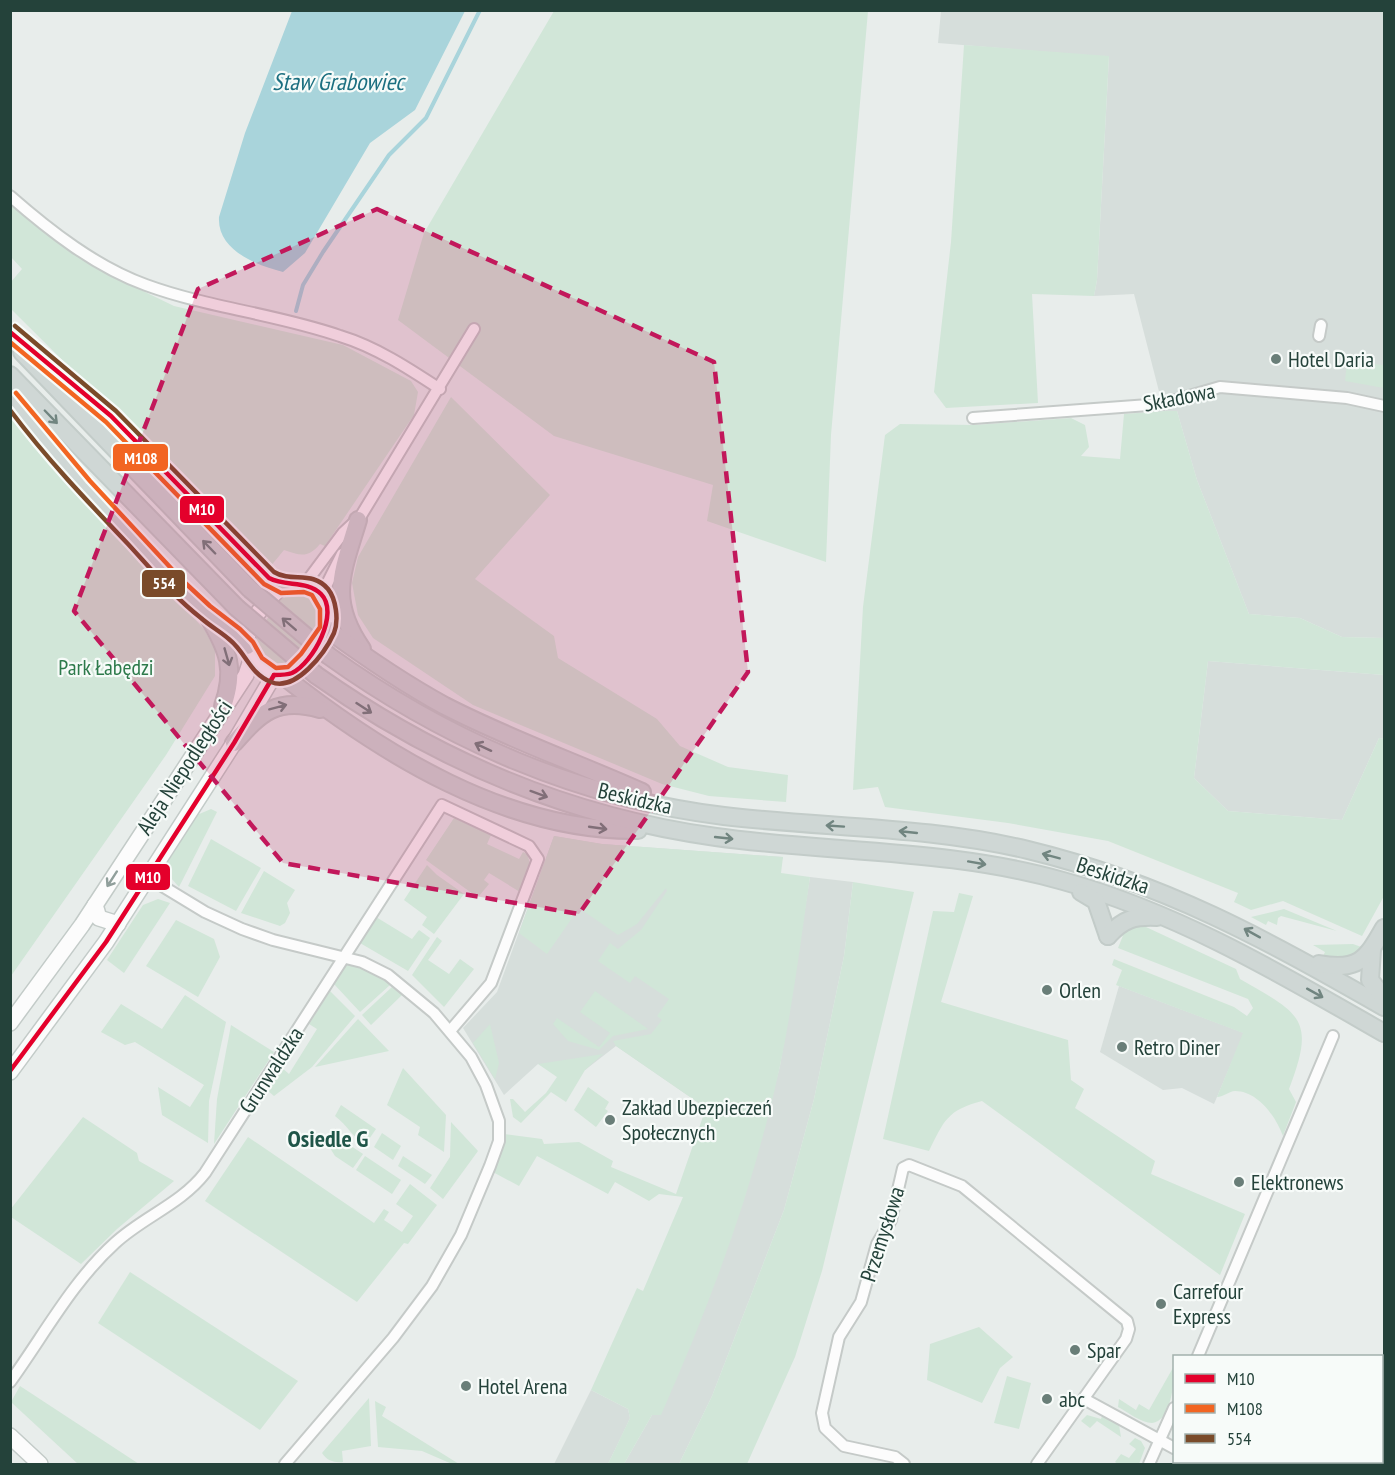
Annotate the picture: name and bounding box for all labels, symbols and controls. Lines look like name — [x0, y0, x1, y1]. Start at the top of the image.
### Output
water label: Staw Grabowiec — [272, 66, 406, 97]
place label: Hotel Daria — [1288, 345, 1374, 373]
marker: Hotel Daria — [1269, 352, 1283, 366]
street label: Składowa — [1141, 376, 1217, 418]
one-way arrow — [44, 410, 58, 425]
line badge: M108 — [112, 443, 169, 472]
text: M108 — [124, 448, 158, 468]
line badge: M10 — [179, 495, 225, 524]
text: M10 — [189, 499, 215, 519]
one-way arrow — [202, 540, 216, 555]
line badge: 554 — [141, 569, 186, 598]
text: 554 — [153, 573, 176, 593]
one-way arrow — [282, 617, 297, 631]
one-way arrow — [222, 647, 233, 666]
park label: Park Łabędzi — [58, 653, 154, 681]
street label: Aleja Niepodległości — [130, 694, 238, 840]
one-way arrow — [268, 701, 287, 712]
one-way arrow — [355, 702, 372, 714]
one-way arrow — [474, 741, 492, 752]
street label: Beskidzka — [595, 776, 675, 820]
one-way arrow — [529, 790, 547, 801]
one-way arrow — [826, 820, 846, 831]
one-way arrow — [587, 822, 607, 833]
one-way arrow — [899, 826, 919, 837]
one-way arrow — [714, 833, 733, 844]
one-way arrow — [1042, 850, 1061, 861]
street label: Beskidzka — [1073, 850, 1153, 900]
one-way arrow — [966, 858, 986, 869]
line badge: M10 — [125, 863, 171, 891]
text: M10 — [135, 867, 161, 887]
one-way arrow — [106, 870, 118, 886]
one-way arrow — [1244, 927, 1261, 939]
place label: Orlen — [1059, 976, 1101, 1004]
marker: Orlen — [1040, 983, 1054, 997]
one-way arrow — [1306, 988, 1323, 1000]
street label: Grunwaldzka — [233, 1021, 309, 1119]
place label: Retro Diner — [1134, 1033, 1220, 1061]
marker: Retro Diner — [1115, 1040, 1129, 1054]
place label: Zakład Ubezpieczeń Społecznych — [622, 1093, 772, 1146]
marker: Zakład Ubezpieczeń Społecznych — [603, 1113, 617, 1127]
district label: Osiedle G — [288, 1123, 368, 1154]
place label: Elektronews — [1251, 1168, 1344, 1196]
marker: Elektronews — [1232, 1175, 1246, 1189]
street label: Przemysłowa — [853, 1183, 911, 1285]
place label: Carrefour Express — [1173, 1277, 1243, 1330]
marker: Carrefour Express — [1154, 1297, 1168, 1311]
place label: Spar — [1087, 1336, 1121, 1364]
marker: Spar — [1068, 1343, 1082, 1357]
legend — [1173, 1355, 1383, 1463]
text: M10 — [1227, 1367, 1255, 1390]
place label: Hotel Arena — [478, 1372, 567, 1400]
marker: Hotel Arena — [459, 1379, 473, 1393]
place label: abc — [1059, 1385, 1085, 1413]
marker: abc — [1040, 1392, 1054, 1406]
text: M108 — [1227, 1397, 1263, 1420]
text: 554 — [1227, 1427, 1251, 1450]

